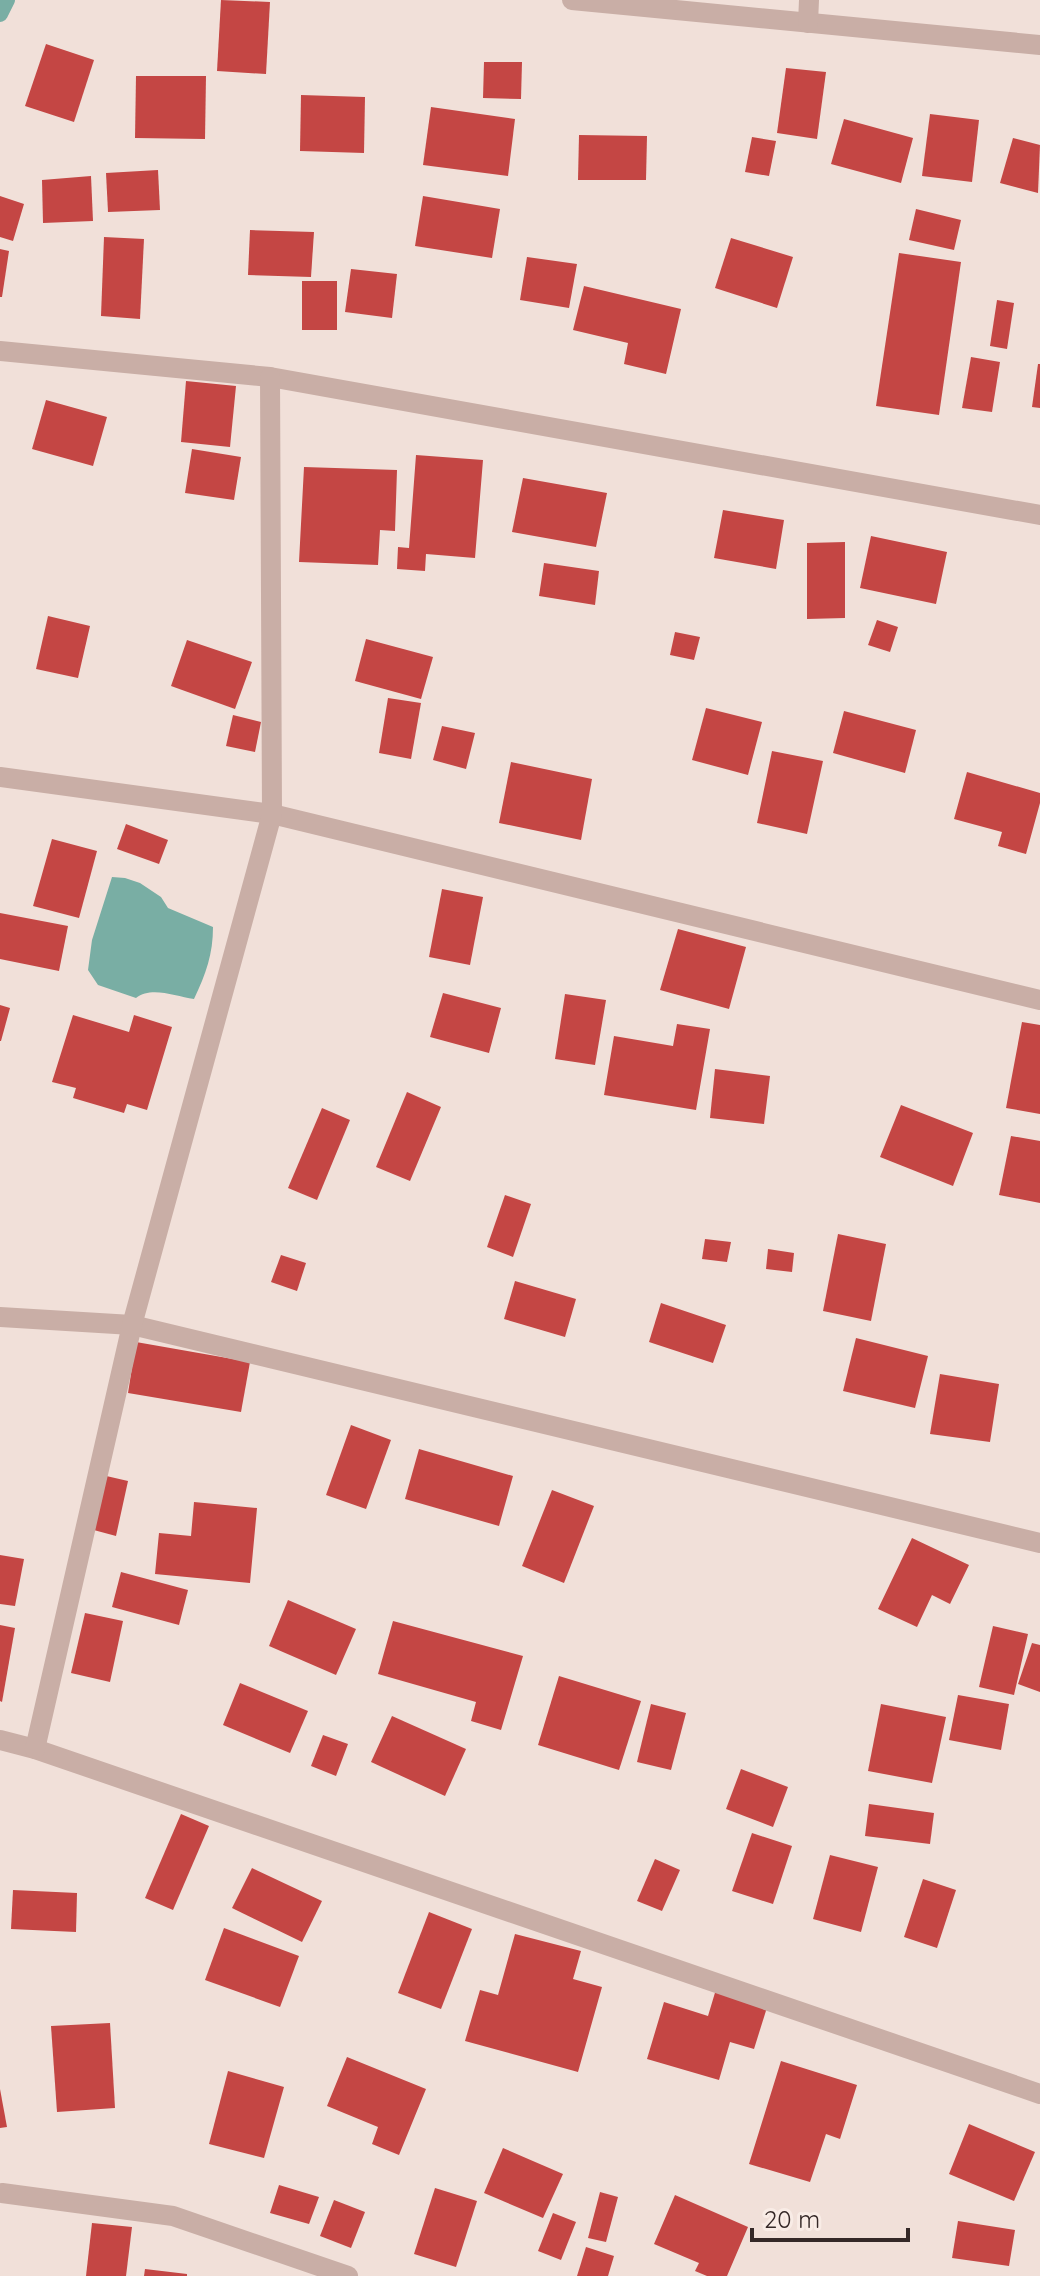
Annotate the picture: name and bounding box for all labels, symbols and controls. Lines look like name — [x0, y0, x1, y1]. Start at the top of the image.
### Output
scale bar — [752, 2192, 908, 2242]
text: 20 m — [764, 2204, 820, 2234]

